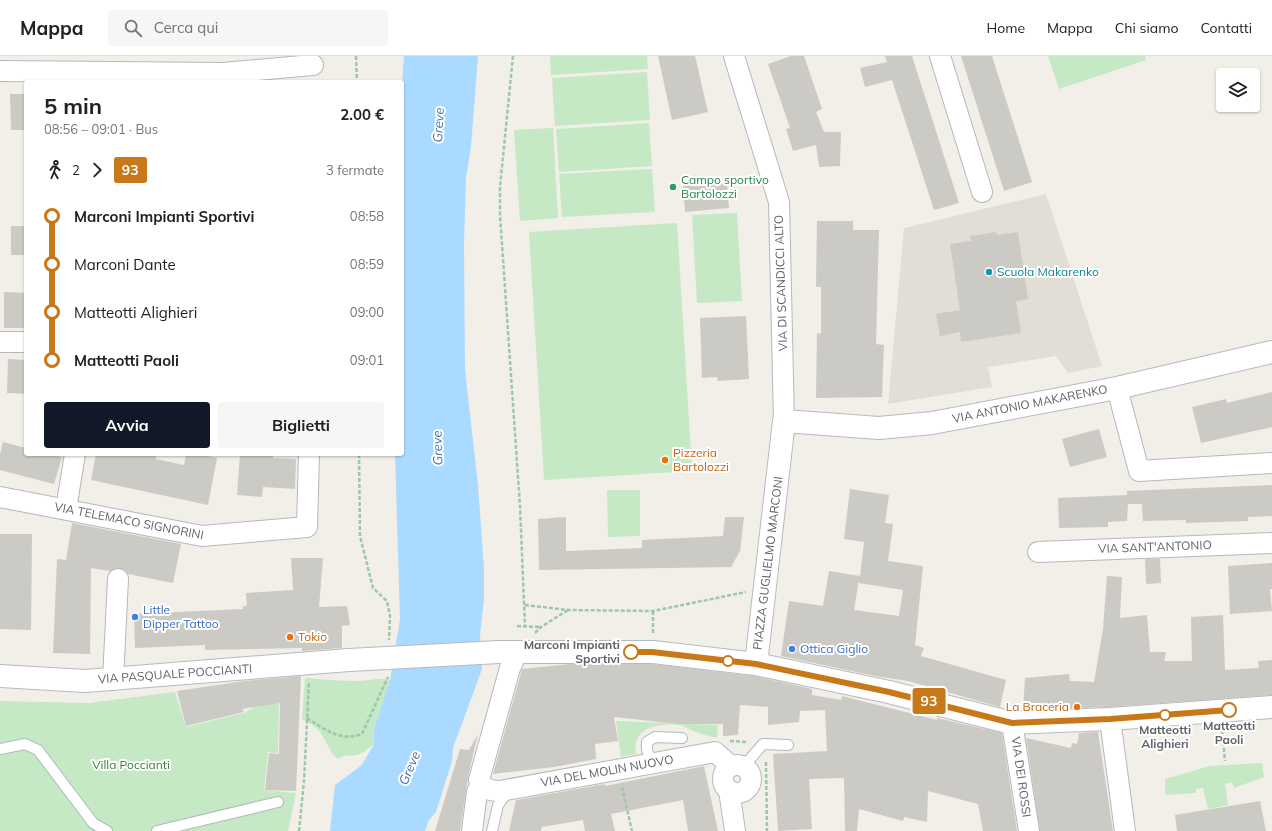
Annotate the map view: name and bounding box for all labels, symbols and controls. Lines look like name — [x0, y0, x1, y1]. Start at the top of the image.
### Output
search box — [108, 10, 388, 46]
text: Mappa — [20, 16, 84, 40]
icon: search — [122, 17, 144, 39]
text: Cerca qui — [154, 18, 218, 37]
text: Home — [986, 19, 1025, 37]
text: Mappa — [1047, 19, 1093, 37]
text: Chi siamo — [1115, 19, 1178, 37]
text: Contatti — [1200, 19, 1252, 37]
map controls — [1216, 68, 1260, 112]
button: layers — [1216, 68, 1260, 112]
text: 5 min — [44, 92, 102, 120]
text: 2.00 € — [340, 105, 384, 124]
water label: Greve — [429, 107, 447, 143]
text: 08:56 – 09:01 · Bus — [44, 121, 158, 137]
icon: walk — [44, 159, 66, 181]
icon: forward — [86, 159, 108, 181]
text: 93 — [122, 161, 139, 179]
text: 2 — [72, 162, 80, 178]
text: 3 fermate — [326, 162, 384, 178]
place label: Campo sportivo Bartolozzi — [681, 172, 769, 201]
marker: Campo sportivo Bartolozzi — [668, 182, 678, 192]
text: Marconi Impianti Sportivi — [74, 207, 254, 226]
text: 08:58 — [350, 208, 384, 224]
street label: VIA DI SCANDICCI ALTO — [771, 215, 790, 351]
text: Marconi Dante — [74, 255, 176, 274]
text: 08:59 — [350, 256, 384, 272]
place label: Scuola Makarenko — [997, 264, 1099, 279]
marker: Scuola Makarenko — [984, 267, 994, 277]
text: Matteotti Alighieri — [74, 303, 197, 322]
text: 09:00 — [350, 304, 384, 320]
text: Matteotti Paoli — [74, 351, 179, 370]
text: 09:01 — [350, 352, 384, 368]
street label: VIA ANTONIO MAKARENKO — [951, 381, 1109, 426]
button: Avvia — [44, 402, 210, 448]
button: Biglietti — [218, 402, 384, 448]
water label: Greve — [428, 430, 446, 466]
place label: Pizzeria Bartolozzi — [673, 445, 729, 474]
marker: Pizzeria Bartolozzi — [660, 455, 670, 465]
street label: PIAZZA GUGLIELMO MARCONI — [749, 475, 786, 651]
street label: VIA TELEMACO SIGNORINI — [53, 499, 205, 542]
street label: VIA SANT'ANTONIO — [1098, 537, 1212, 556]
place label: Little Dipper Tattoo — [143, 602, 219, 631]
marker: Little Dipper Tattoo — [130, 612, 140, 622]
place label: Tokio — [298, 629, 327, 644]
marker: Tokio — [285, 632, 295, 642]
place label: Marconi Impianti Sportivi — [524, 637, 620, 666]
place label: Ottica Giglio — [800, 641, 868, 656]
marker: Marconi Impianti Sportivi — [623, 644, 639, 660]
marker: Ottica Giglio — [787, 644, 797, 654]
unlabelled marker — [722, 655, 734, 667]
street label: VIA PASQUALE POCCIANTI — [97, 661, 253, 686]
line badge: 93 — [911, 688, 947, 714]
text: 93 — [921, 692, 937, 710]
place label: La Braceria — [1006, 699, 1069, 714]
marker: La Braceria — [1072, 702, 1082, 712]
marker: Matteotti Paoli — [1221, 702, 1237, 718]
marker: Matteotti Alighieri — [1159, 709, 1171, 721]
place label: Matteotti Paoli — [1203, 718, 1255, 747]
place label: Matteotti Alighieri — [1139, 722, 1191, 751]
street label: VIA DEI ROSSI — [1008, 736, 1035, 818]
water label: Greve — [395, 749, 423, 787]
street label: VIA DEL MOLIN NUOVO — [539, 751, 675, 790]
park label: Villa Poccianti — [92, 757, 170, 772]

